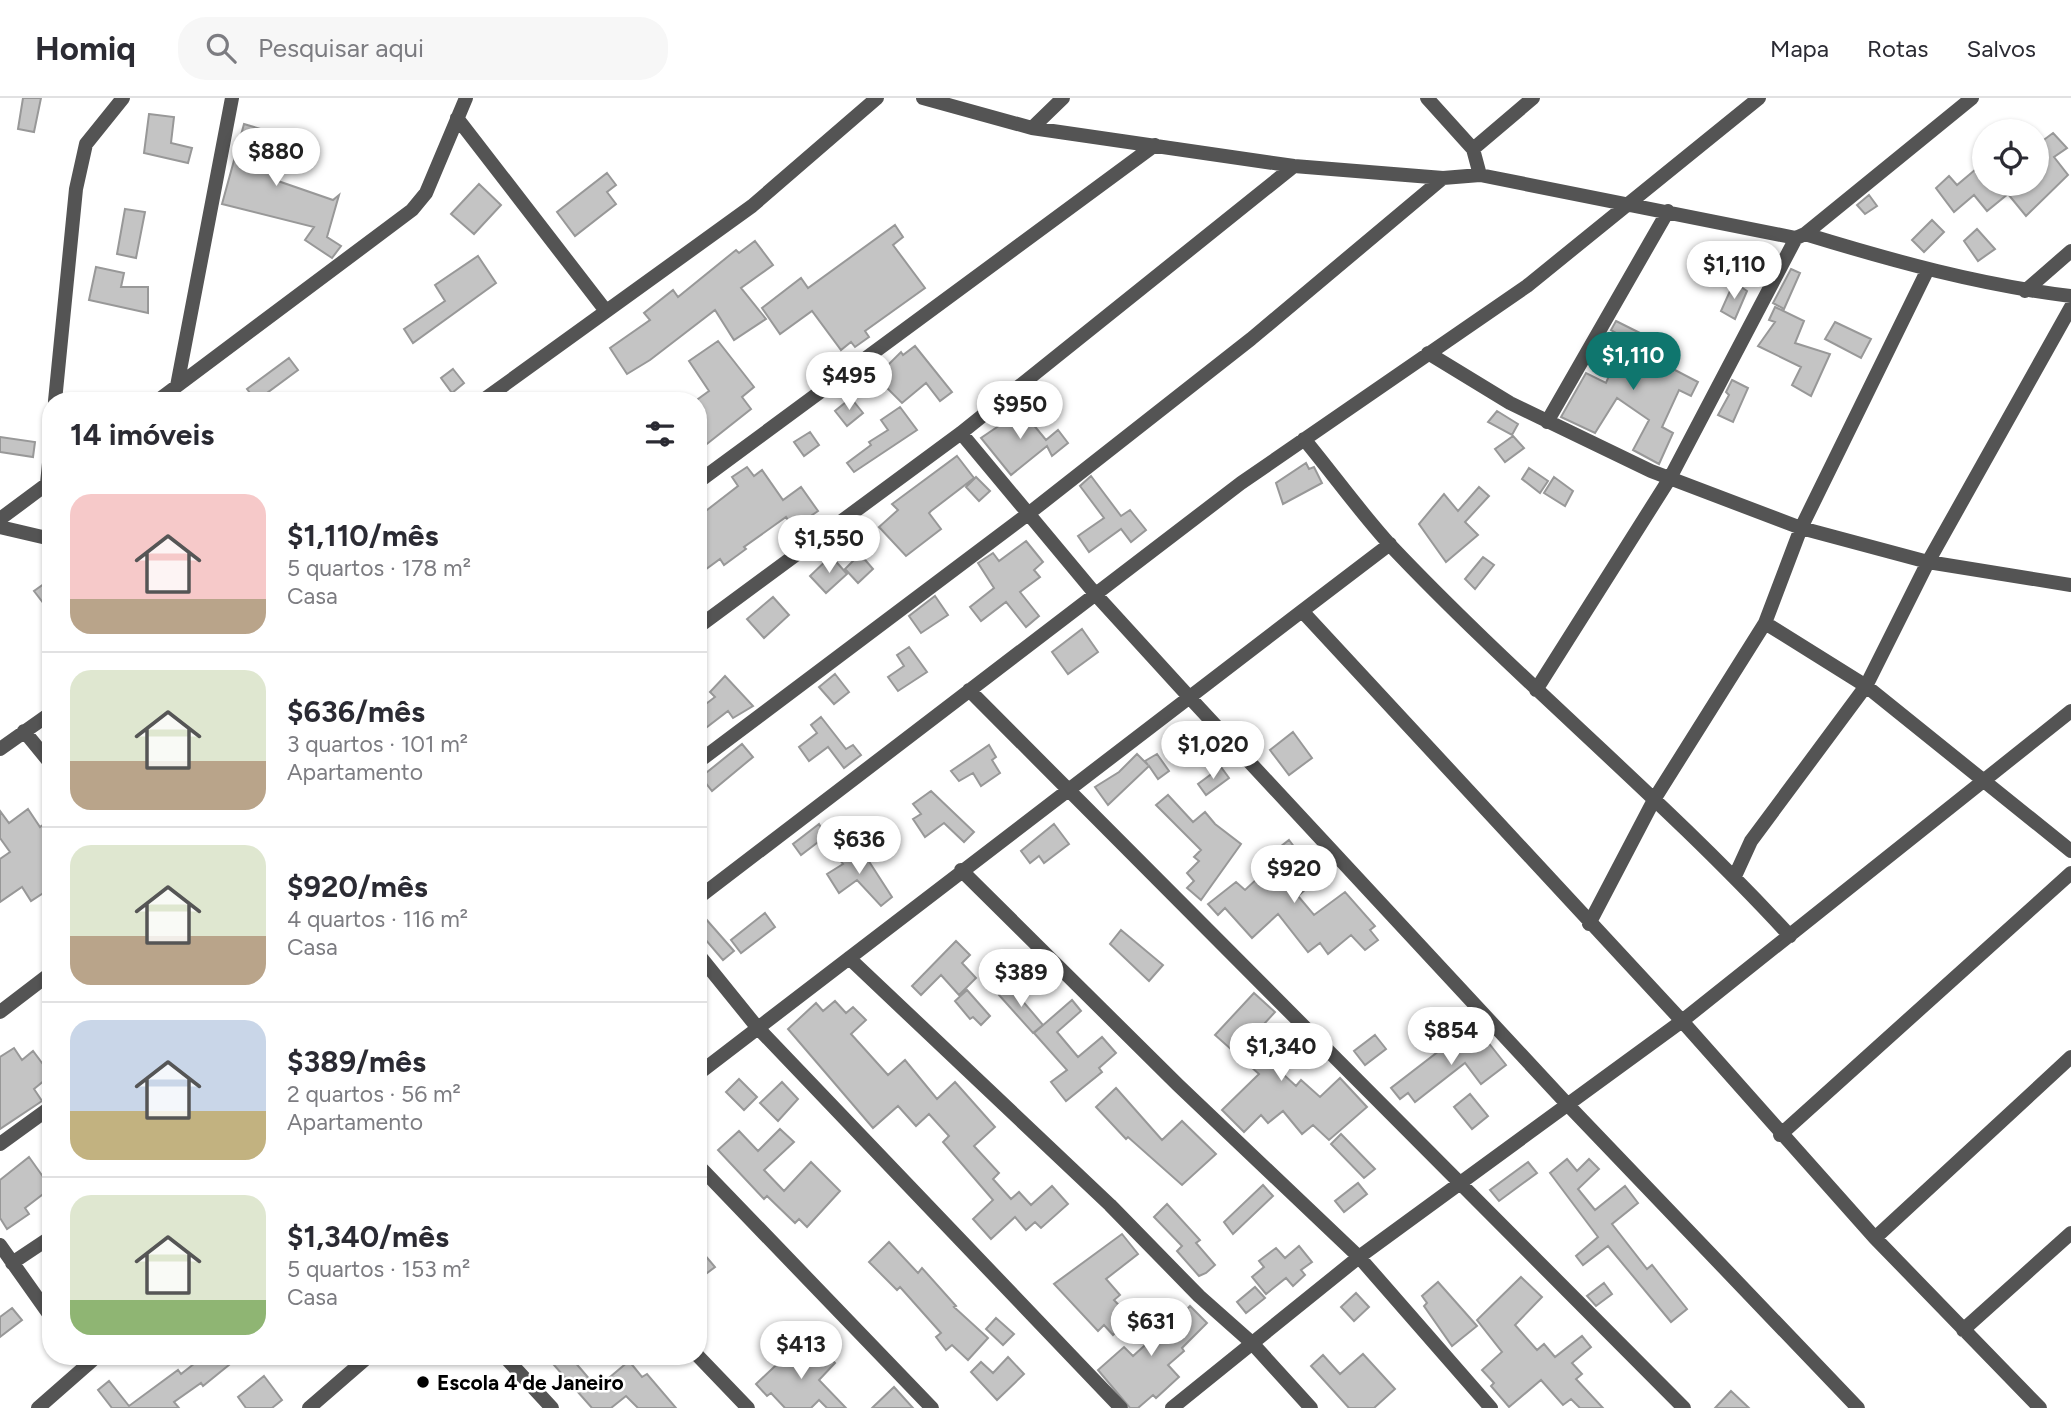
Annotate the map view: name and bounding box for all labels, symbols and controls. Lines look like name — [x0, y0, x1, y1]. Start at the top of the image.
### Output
search box — [178, 17, 668, 80]
text: Homiq — [35, 29, 136, 68]
icon: search — [202, 29, 240, 67]
text: Pesquisar aqui — [258, 32, 424, 64]
text: Mapa — [1770, 34, 1829, 63]
text: Rotas — [1867, 34, 1928, 63]
text: Salvos — [1966, 34, 2036, 63]
map controls — [1972, 119, 2049, 196]
button: locate — [1972, 119, 2049, 196]
pin: $880 — [235, 129, 317, 188]
text: $880 — [248, 137, 304, 165]
pin: $1,110 — [1677, 242, 1791, 301]
text: $1,110 — [1703, 250, 1765, 278]
pin: $1,110 — [1576, 332, 1690, 392]
text: $1,110 — [1602, 341, 1664, 369]
pin: $495 — [808, 352, 890, 412]
text: $495 — [822, 361, 876, 389]
pin: $950 — [979, 382, 1061, 441]
text: $950 — [993, 390, 1047, 418]
icon: filters — [641, 415, 679, 453]
text: 14 imóveis — [70, 416, 214, 453]
pin: $1,550 — [772, 516, 886, 575]
text: $1,110/mês — [287, 517, 439, 554]
icon: home — [126, 522, 210, 606]
text: $1,550 — [794, 524, 864, 552]
text: 5 quartos · 178 m² — [287, 554, 471, 582]
text: Casa — [287, 582, 338, 610]
text: $636/mês — [287, 693, 425, 730]
icon: home — [126, 698, 210, 782]
pin: $1,020 — [1156, 722, 1270, 781]
text: 3 quartos · 101 m² — [287, 730, 468, 758]
text: $1,020 — [1177, 730, 1249, 758]
text: Apartamento — [287, 758, 423, 786]
pin: $636 — [818, 816, 900, 876]
text: $636 — [833, 825, 885, 853]
pin: $920 — [1253, 846, 1335, 905]
text: $920 — [1267, 854, 1321, 882]
text: $920/mês — [287, 868, 428, 905]
icon: home — [126, 873, 210, 957]
text: 4 quartos · 116 m² — [287, 905, 468, 933]
text: Casa — [287, 933, 338, 961]
pin: $389 — [980, 950, 1062, 1009]
text: $389 — [995, 958, 1047, 986]
pin: $854 — [1410, 1007, 1492, 1067]
text: $854 — [1424, 1016, 1478, 1044]
pin: $1,340 — [1224, 1024, 1338, 1083]
text: $1,340 — [1246, 1032, 1316, 1060]
text: $389/mês — [287, 1043, 426, 1080]
icon: home — [126, 1048, 210, 1132]
text: 2 quartos · 56 m² — [287, 1080, 461, 1108]
text: Apartamento — [287, 1108, 423, 1136]
text: $1,340/mês — [287, 1218, 449, 1255]
icon: home — [126, 1223, 210, 1307]
text: 5 quartos · 153 m² — [287, 1255, 470, 1283]
text: Casa — [287, 1283, 338, 1311]
pin: $631 — [1110, 1298, 1192, 1358]
text: $631 — [1127, 1307, 1175, 1335]
pin: $413 — [760, 1322, 842, 1381]
text: $413 — [776, 1330, 826, 1358]
place label: Escola 4 de Janeiro — [437, 1370, 624, 1395]
marker: Escola 4 de Janeiro — [415, 1374, 431, 1390]

